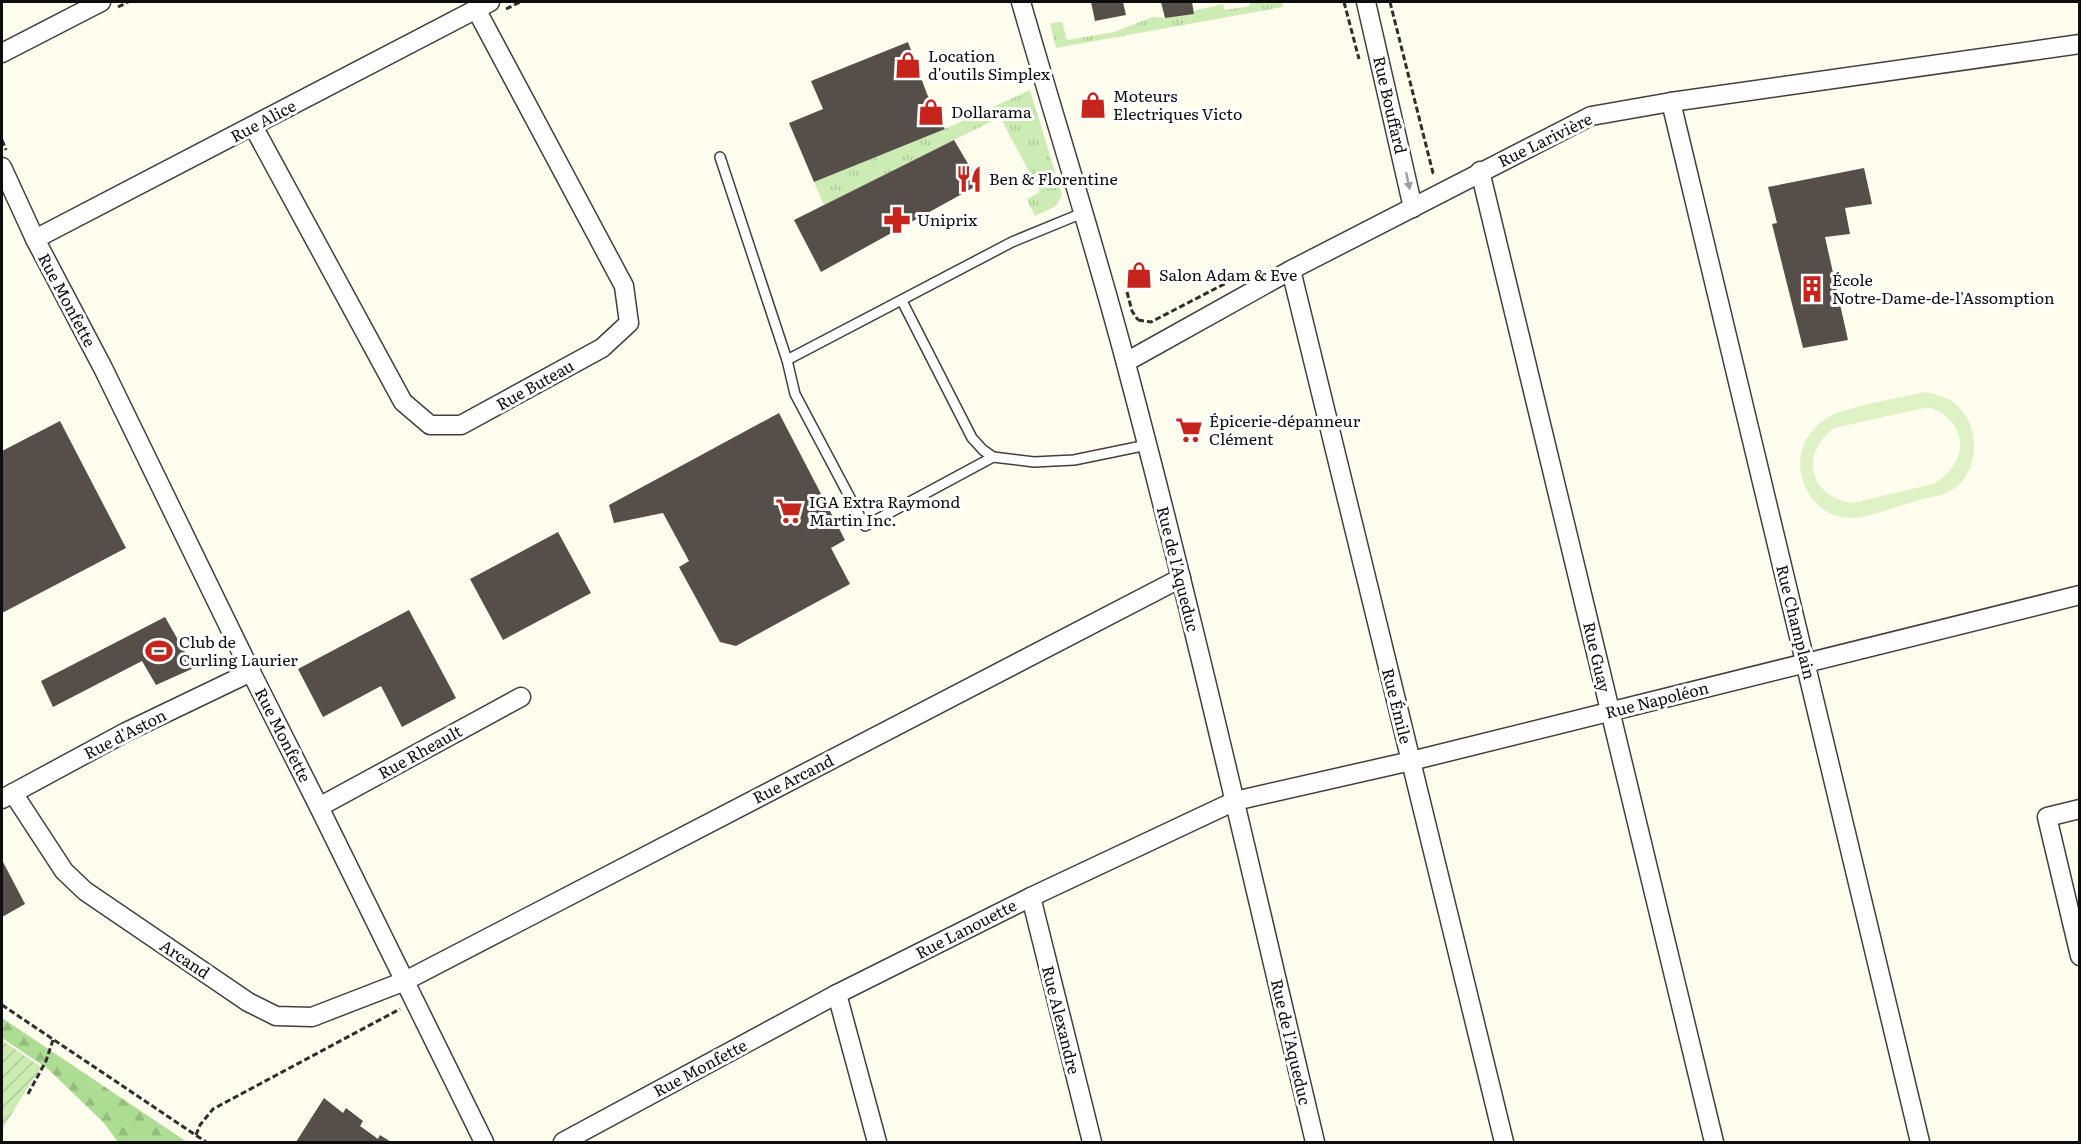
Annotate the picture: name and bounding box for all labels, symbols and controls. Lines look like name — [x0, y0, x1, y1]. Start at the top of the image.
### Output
place label: Location d'outils Simplex — [928, 43, 1051, 85]
shop icon: Location d'outils Simplex — [893, 50, 923, 80]
street label: Rue Bouffard — [1368, 54, 1414, 156]
place label: Moteurs Electriques Victo — [1113, 83, 1242, 125]
shop icon: Moteurs Electriques Victo — [1078, 90, 1108, 120]
street label: Rue Alice — [225, 93, 300, 147]
shop icon: Dollarama — [916, 97, 946, 127]
place label: Dollarama — [951, 99, 1032, 123]
street label: Rue Larivière — [1493, 106, 1596, 172]
restaurant icon: Ben & Florentine — [954, 164, 984, 194]
place label: Ben & Florentine — [989, 166, 1118, 190]
one-way arrow — [1404, 172, 1413, 191]
pharmacy icon: Uniprix — [882, 205, 912, 235]
place label: Uniprix — [917, 207, 978, 231]
street label: Rue Monfette — [33, 248, 103, 351]
shop icon: Salon Adam & Eve — [1124, 260, 1154, 290]
place label: Salon Adam & Eve — [1159, 262, 1297, 286]
place label: École Notre-Dame-de-l'Assomption — [1832, 267, 2055, 309]
building icon: École Notre-Dame-de-l'Assomption — [1797, 274, 1827, 304]
street label: Rue Buteau — [491, 353, 578, 415]
place label: Épicerie-dépanneur Clément — [1209, 408, 1361, 450]
supermarket icon: Épicerie-dépanneur Clément — [1174, 415, 1204, 445]
place label: IGA Extra Raymond Martin Inc. — [809, 489, 961, 531]
supermarket icon: IGA Extra Raymond Martin Inc. — [774, 496, 804, 526]
street label: Rue de l'Aqueduc — [1152, 503, 1206, 634]
street label: Rue Champlain — [1771, 562, 1823, 682]
street label: Rue Guay — [1578, 619, 1618, 695]
place label: Club de Curling Laurier — [179, 629, 298, 671]
sports icon: Club de Curling Laurier — [144, 636, 174, 666]
street label: Rue Émile — [1377, 665, 1419, 746]
street label: Rue Napoléon — [1602, 674, 1711, 723]
street label: Rue Monfette — [250, 683, 318, 786]
street label: Rue d'Aston — [79, 702, 170, 764]
street label: Rue Rheault — [373, 718, 466, 784]
street label: Rue Arcand — [748, 747, 837, 809]
street label: Rue Lanouette — [911, 892, 1020, 964]
street label: Arcand — [156, 933, 215, 984]
street label: Rue Alexandre — [1037, 963, 1087, 1077]
street label: Rue de l'Aqueduc — [1266, 976, 1318, 1107]
street label: Rue Monfette — [648, 1032, 751, 1102]

